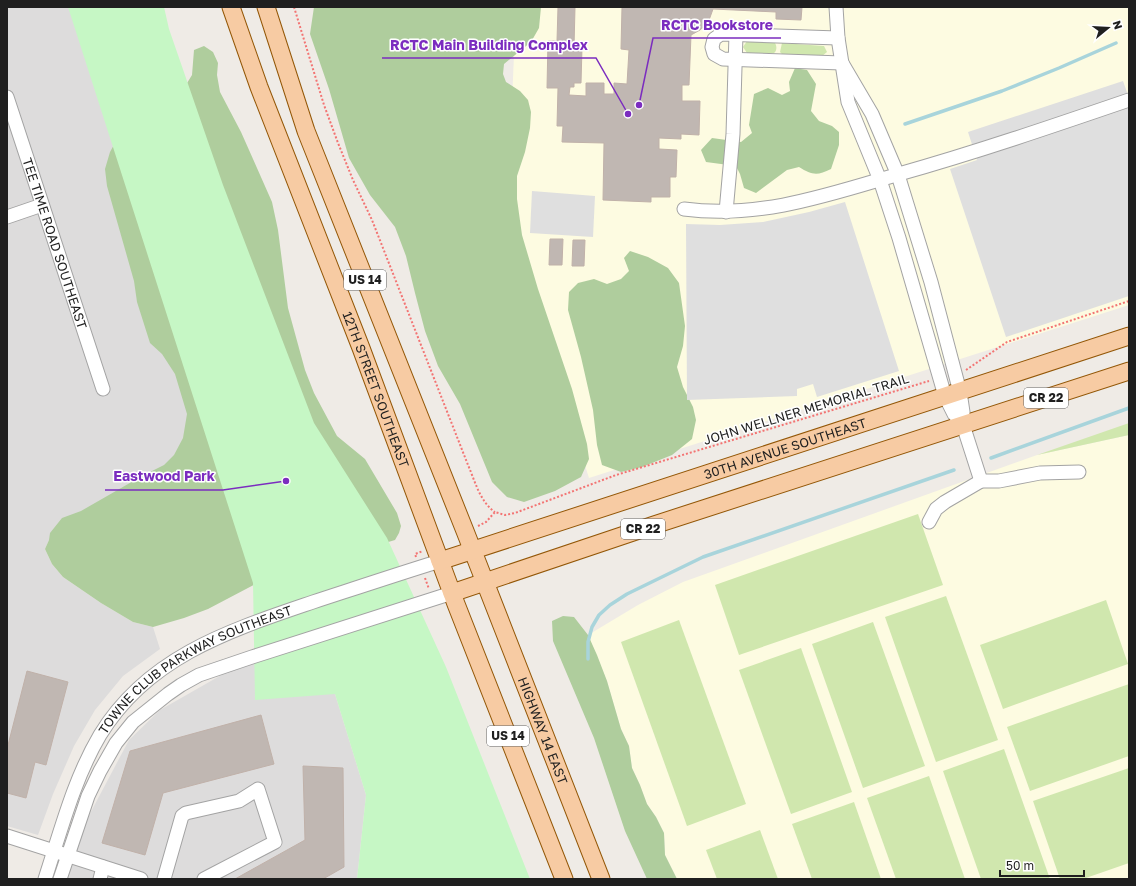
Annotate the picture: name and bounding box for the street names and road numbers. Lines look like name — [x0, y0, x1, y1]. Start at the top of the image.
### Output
street label: TEE TIME ROAD SOUTHEAST — [20, 156, 91, 331]
road number: US 14 — [344, 270, 386, 290]
street label: 12TH STREET SOUTHEAST — [339, 309, 413, 470]
street label: JOHN WELLNER MEMORIAL TRAIL — [701, 370, 911, 448]
road number: CR 22 — [1024, 388, 1068, 408]
street label: 30TH AVENUE SOUTHEAST — [702, 414, 868, 482]
road number: CR 22 — [621, 519, 665, 539]
street label: TOWNE CLUB PARKWAY SOUTHEAST — [95, 602, 294, 737]
street label: HIGHWAY 14 EAST — [515, 675, 571, 787]
road number: US 14 — [487, 726, 529, 746]

